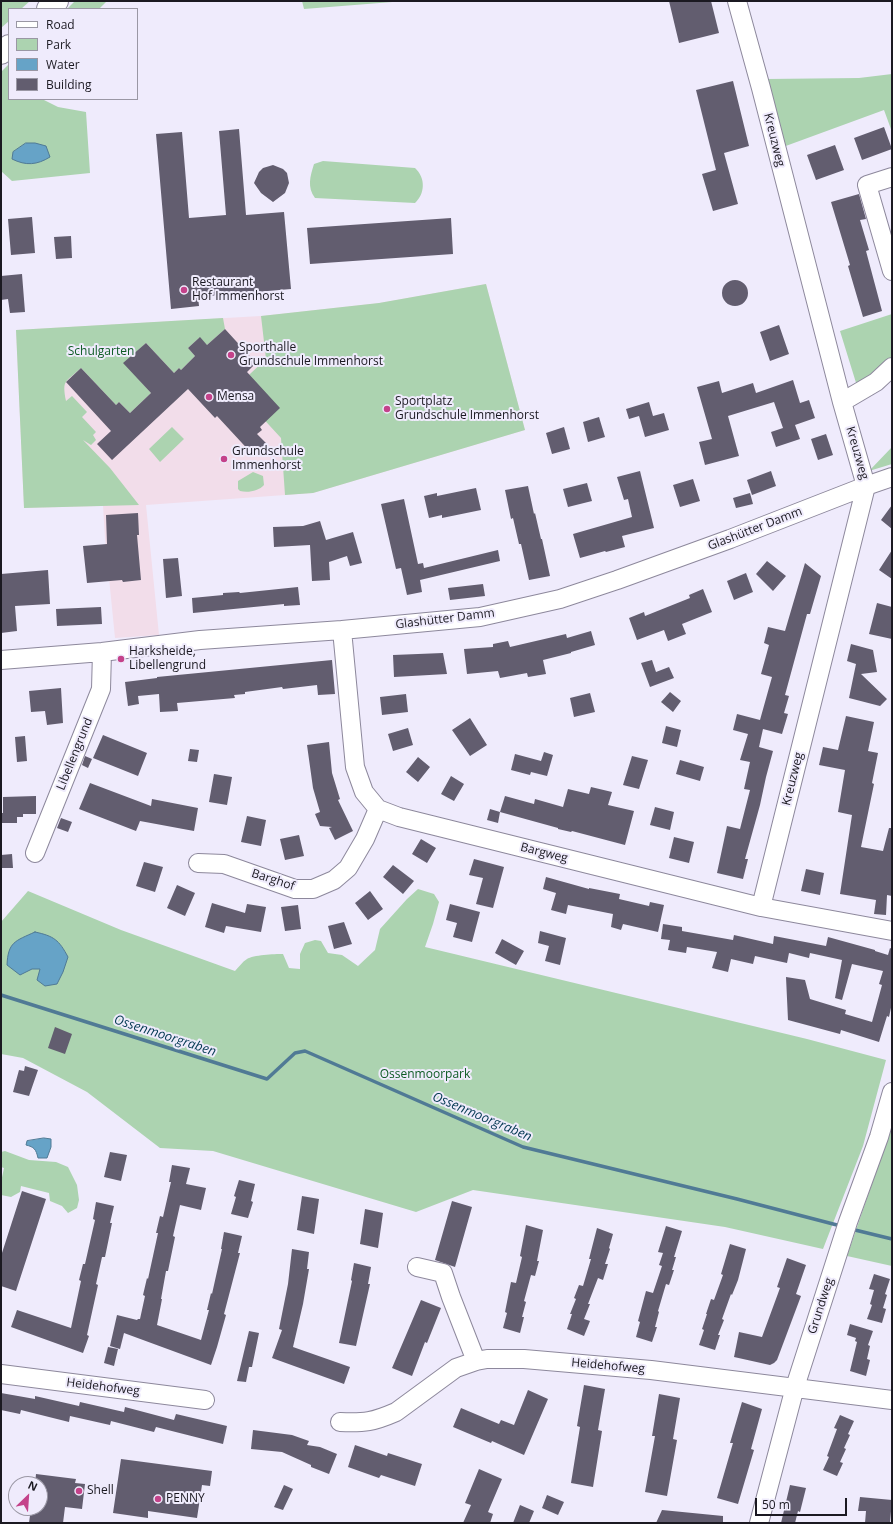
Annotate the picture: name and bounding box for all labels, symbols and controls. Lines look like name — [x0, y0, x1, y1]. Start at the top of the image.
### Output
legend — [8, 8, 138, 100]
text: Road — [46, 16, 75, 33]
text: Park — [46, 36, 71, 53]
text: Water — [46, 56, 80, 73]
text: Building — [46, 76, 91, 93]
street label: Kreuzweg — [760, 112, 788, 168]
place label: Restaurant Hof Immenhorst — [192, 276, 284, 304]
marker: Restaurant Hof Immenhorst — [179, 285, 189, 295]
place label: Sporthalle Grundschule Immenhorst — [239, 341, 383, 369]
park label: Schulgarten — [68, 345, 134, 359]
marker: Sporthalle Grundschule Immenhorst — [226, 350, 236, 360]
place label: Mensa — [217, 390, 254, 404]
marker: Mensa — [204, 392, 214, 402]
place label: Sportplatz Grundschule Immenhorst — [395, 395, 539, 423]
marker: Sportplatz Grundschule Immenhorst — [382, 404, 392, 414]
street label: Kreuzweg — [843, 425, 871, 481]
place label: Grundschule Immenhorst — [232, 445, 304, 473]
marker: Grundschule Immenhorst — [219, 454, 229, 464]
street label: Glashütter Damm — [706, 504, 804, 554]
street label: Glashütter Damm — [395, 606, 495, 632]
place label: Harksheide, Libellengrund — [129, 645, 206, 673]
marker: Harksheide, Libellengrund — [116, 654, 126, 664]
street label: Libellengrund — [54, 716, 96, 792]
street label: Kreuzweg — [779, 751, 807, 807]
street label: Bargweg — [519, 840, 569, 866]
street label: Barghof — [250, 866, 296, 894]
water label: Ossenmoorgraben — [112, 1012, 218, 1060]
park label: Ossenmoorpark — [380, 1068, 470, 1082]
water label: Ossenmoorgraben — [430, 1089, 534, 1145]
street label: Grundweg — [805, 1276, 837, 1336]
street label: Heidehofweg — [571, 1356, 645, 1376]
street label: Heidehofweg — [65, 1375, 141, 1399]
north arrow — [8, 1476, 48, 1516]
text: N — [26, 1477, 40, 1494]
place label: Shell — [87, 1484, 114, 1498]
marker: Shell — [74, 1486, 84, 1496]
scale bar — [757, 1490, 849, 1516]
place label: PENNY — [166, 1492, 205, 1506]
marker: PENNY — [153, 1494, 163, 1504]
text: 50 m — [762, 1496, 790, 1513]

